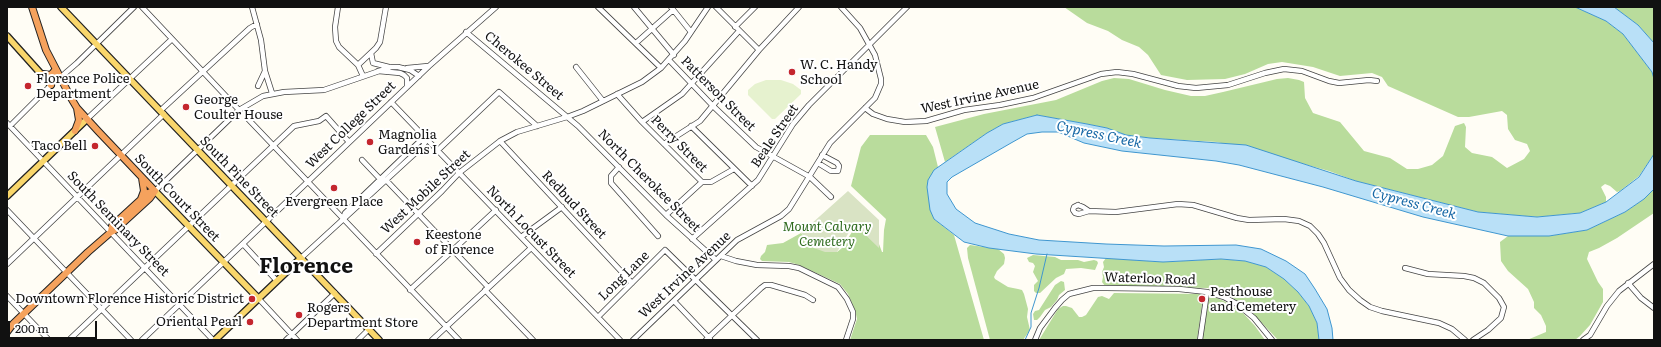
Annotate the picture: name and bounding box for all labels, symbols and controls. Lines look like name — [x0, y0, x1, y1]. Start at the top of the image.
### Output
street label: Cherokee Street — [481, 28, 567, 104]
street label: Patterson Street — [677, 53, 759, 135]
place label: W. C. Handy School — [800, 57, 877, 88]
marker: W. C. Handy School — [787, 67, 797, 77]
place label: Florence Police Department — [36, 71, 129, 102]
street label: West Irvine Avenue — [920, 77, 1040, 117]
street label: West College Street — [303, 78, 399, 172]
marker: Florence Police Department — [23, 81, 33, 91]
place label: George Coulter House — [194, 92, 283, 123]
street label: Beale Street — [748, 101, 802, 171]
marker: George Coulter House — [181, 102, 191, 112]
street label: Perry Street — [647, 112, 711, 176]
water label: Cypress Creek — [1055, 118, 1143, 152]
street label: North Cherokee Street — [594, 126, 704, 236]
place label: Magnolia Gardens I — [378, 127, 437, 158]
street label: South Pine Street — [196, 133, 282, 221]
marker: Magnolia Gardens I — [365, 137, 375, 147]
place label: Taco Bell — [31, 138, 87, 154]
marker: Taco Bell — [90, 141, 100, 151]
street label: West Mobile Street — [378, 147, 474, 237]
street label: South Court Street — [131, 151, 223, 245]
street label: South Seminary Street — [64, 168, 172, 280]
street label: Redbud Street — [538, 168, 610, 242]
marker: Evergreen Place — [329, 183, 339, 193]
street label: North Locust Street — [483, 183, 579, 281]
water label: Cypress Creek — [1370, 185, 1458, 223]
place label: Evergreen Place — [285, 194, 383, 210]
park label: Mount Calvary Cemetery — [783, 219, 871, 250]
place label: Keestone of Florence — [425, 227, 494, 258]
street label: West Irvine Avenue — [636, 228, 734, 322]
marker: Keestone of Florence — [412, 237, 422, 247]
street label: Long Lane — [595, 248, 653, 304]
district label: Florence — [259, 254, 353, 280]
street label: Waterloo Road — [1104, 270, 1196, 288]
place label: Pesthouse and Cemetery — [1210, 284, 1296, 315]
place label: Downtown Florence Historic District — [15, 291, 244, 307]
marker: Downtown Florence Historic District — [247, 294, 257, 304]
marker: Pesthouse and Cemetery — [1197, 294, 1207, 304]
place label: Rogers Department Store — [307, 300, 418, 331]
marker: Rogers Department Store — [294, 310, 304, 320]
scale bar — [10, 313, 99, 339]
place label: Oriental Pearl — [156, 314, 242, 330]
marker: Oriental Pearl — [245, 317, 255, 327]
text: 200 m — [15, 319, 49, 337]

